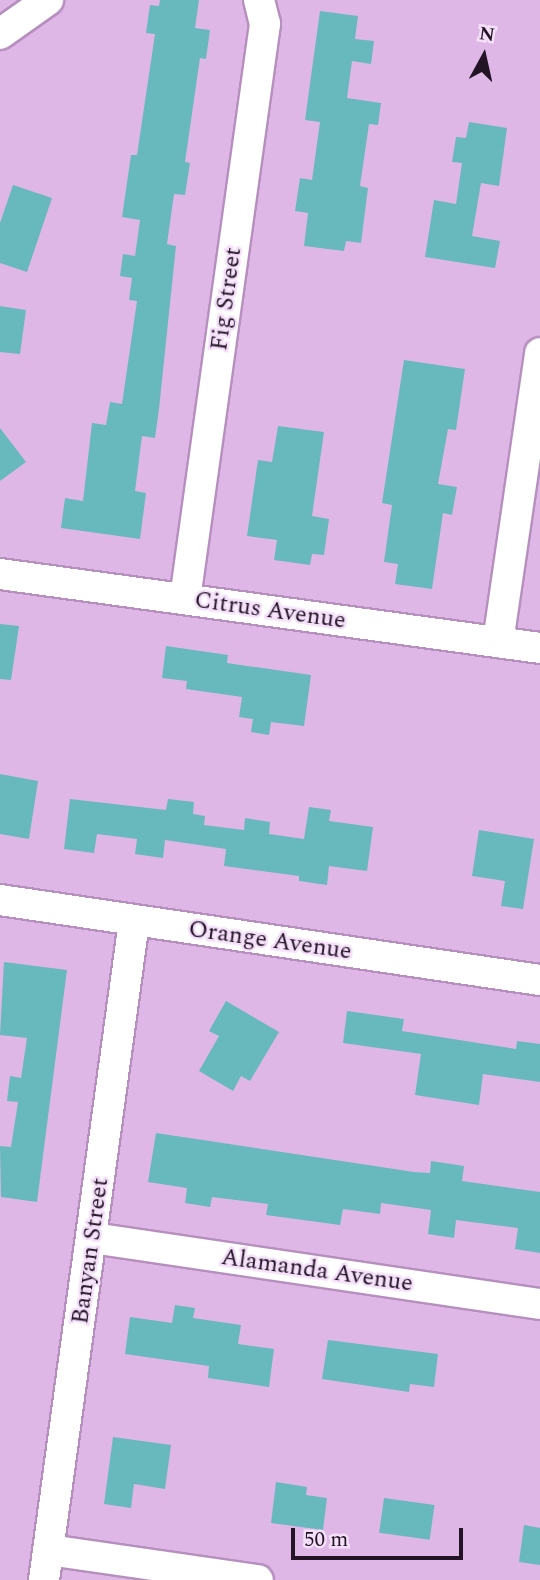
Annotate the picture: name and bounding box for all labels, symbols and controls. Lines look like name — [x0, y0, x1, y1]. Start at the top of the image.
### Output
text: N — [477, 19, 497, 50]
north arrow — [449, 21, 519, 91]
street label: Fig Street — [205, 245, 249, 353]
street label: Citrus Avenue — [193, 586, 347, 636]
street label: Orange Avenue — [187, 915, 353, 967]
street label: Banyan Street — [66, 1176, 116, 1326]
street label: Alamanda Avenue — [219, 1243, 415, 1299]
scale bar — [295, 1514, 466, 1558]
text: 50 m — [304, 1524, 348, 1556]

